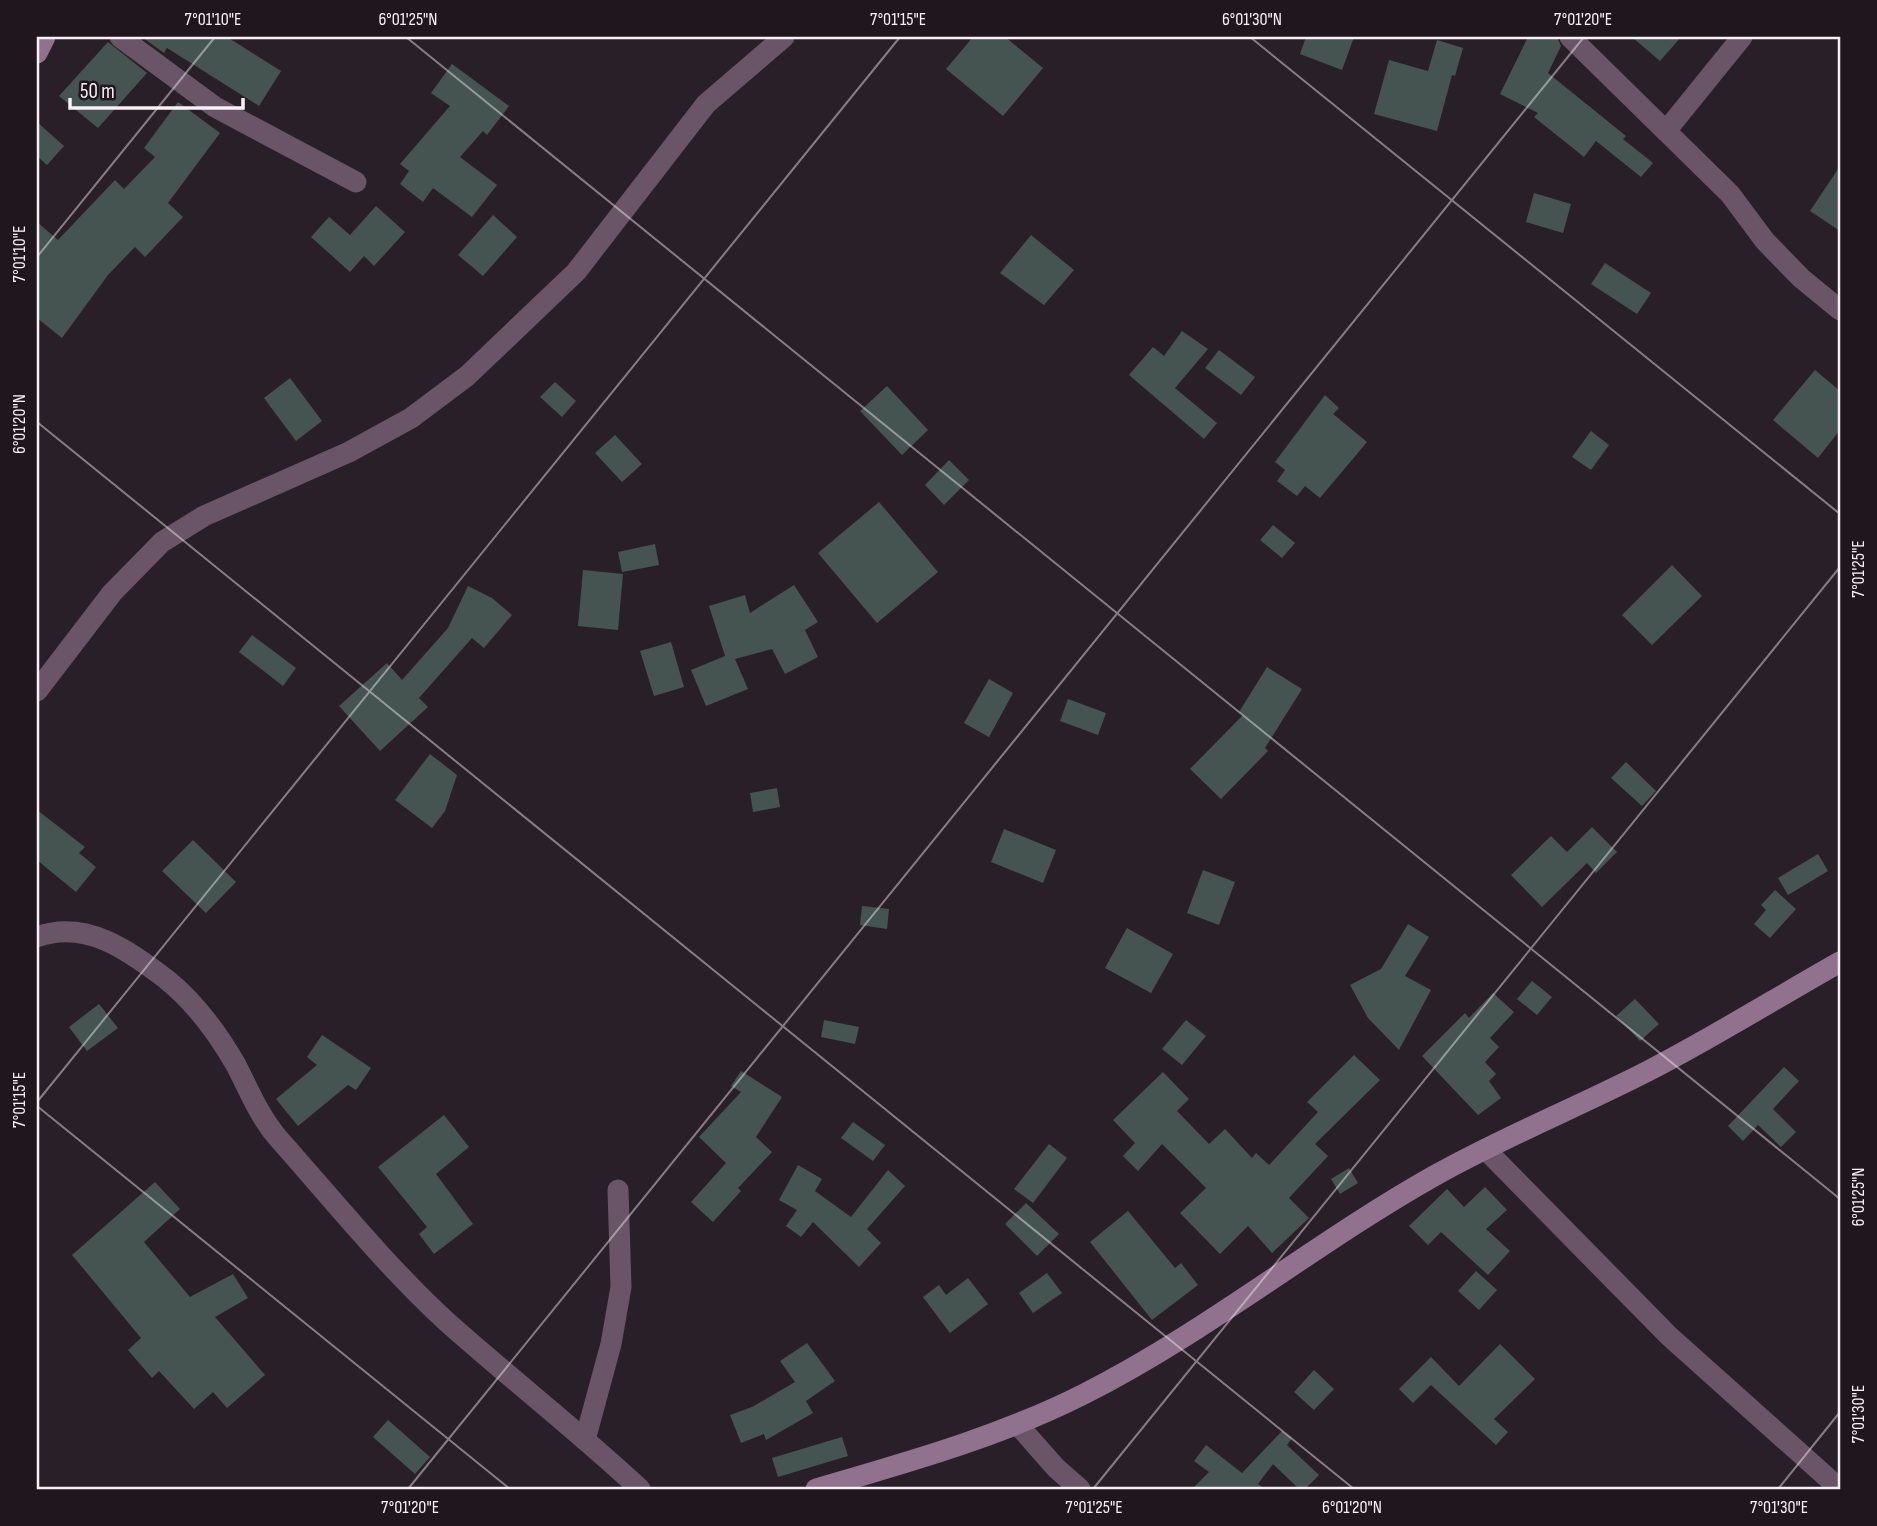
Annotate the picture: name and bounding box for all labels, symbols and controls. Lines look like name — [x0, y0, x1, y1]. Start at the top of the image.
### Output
text: 7°01'10"E — [184, 9, 242, 30]
text: 6°01'25"N — [378, 9, 438, 30]
text: 7°01'15"E — [870, 9, 926, 30]
text: 6°01'30"N — [1222, 9, 1282, 30]
text: 7°01'20"E — [1554, 9, 1612, 30]
scale bar — [70, 66, 243, 110]
text: 50 m — [80, 79, 115, 104]
text: 7°01'10"E — [9, 225, 30, 283]
text: 6°01'20"N — [9, 394, 30, 454]
text: 7°01'25"E — [1848, 540, 1869, 598]
text: 7°01'15"E — [9, 1072, 30, 1128]
text: 6°01'25"N — [1848, 1167, 1869, 1227]
text: 7°01'30"E — [1848, 1385, 1869, 1443]
text: 7°01'20"E — [381, 1497, 439, 1518]
text: 7°01'25"E — [1065, 1497, 1123, 1518]
text: 6°01'20"N — [1322, 1497, 1382, 1518]
text: 7°01'30"E — [1750, 1497, 1808, 1518]

